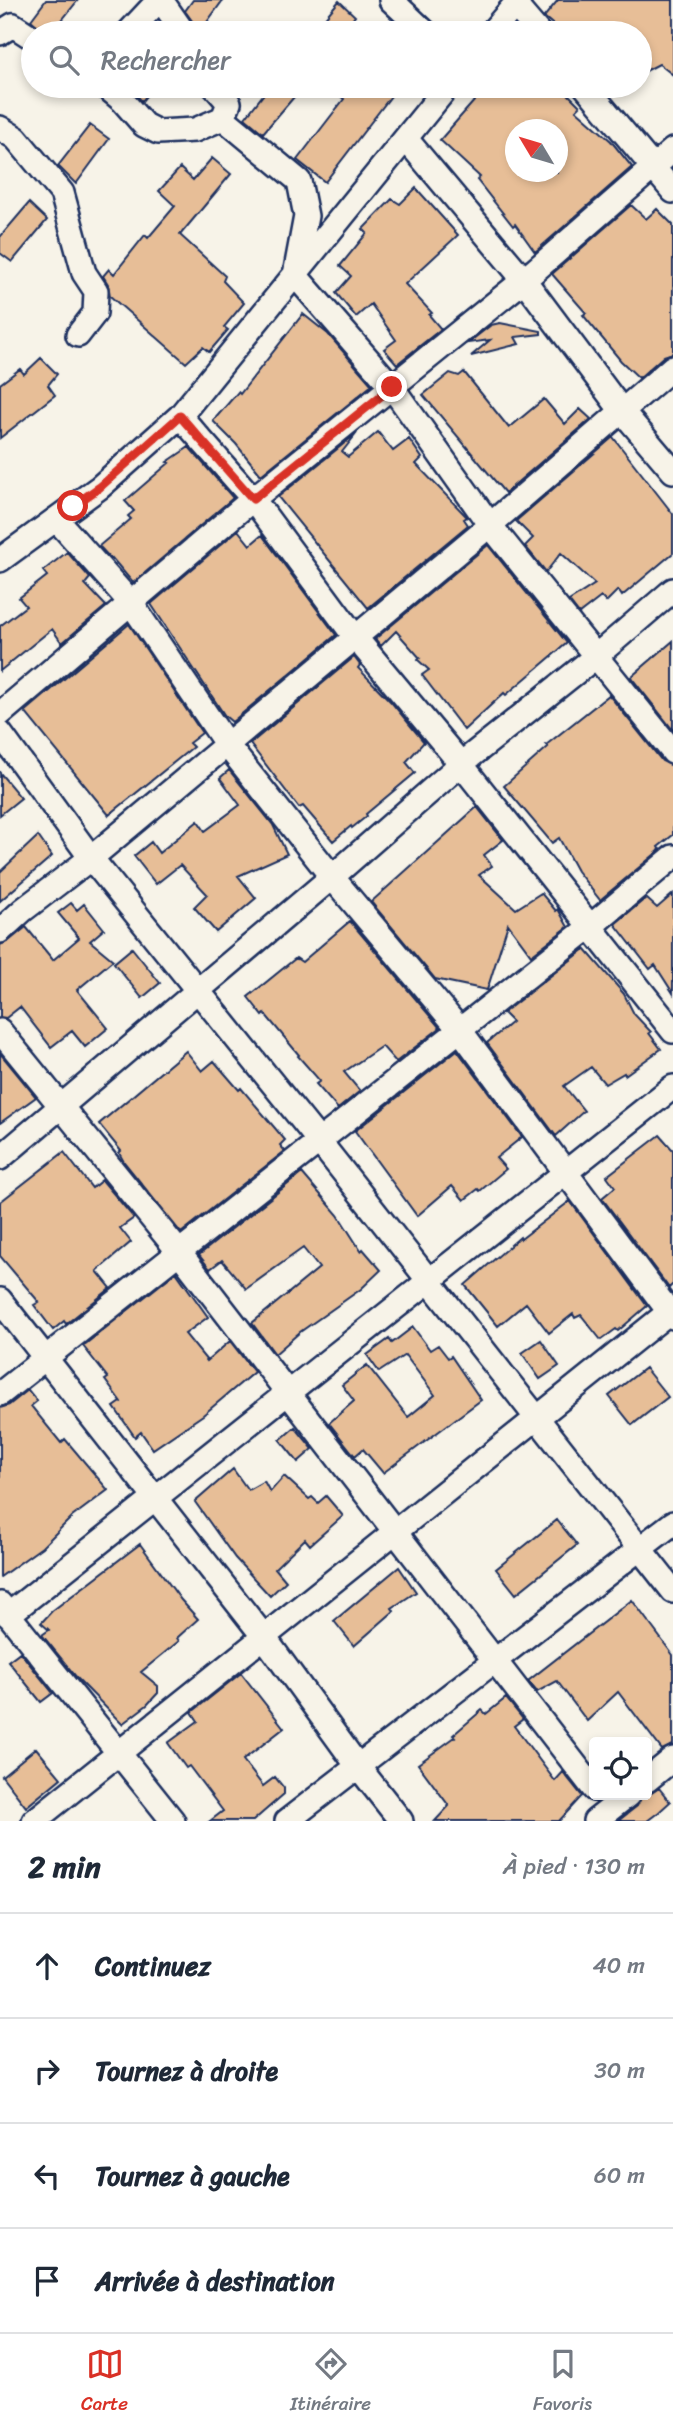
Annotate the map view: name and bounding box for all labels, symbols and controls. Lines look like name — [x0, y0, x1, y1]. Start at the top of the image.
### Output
search box — [21, 21, 652, 98]
text: Rechercher — [101, 37, 231, 83]
icon: search — [45, 41, 83, 79]
north arrow — [505, 119, 568, 182]
route end — [376, 371, 407, 402]
route start — [57, 490, 88, 521]
map controls — [589, 1737, 652, 1800]
button: locate — [589, 1737, 652, 1800]
text: 2 min — [28, 1840, 101, 1894]
text: À pied · 130 m — [503, 1846, 645, 1887]
text: Continuez — [95, 1943, 211, 1989]
text: 40 m — [592, 1945, 645, 1986]
icon: ahead — [28, 1947, 66, 1985]
text: Tournez à droite — [95, 2048, 278, 2094]
text: 30 m — [594, 2050, 645, 2091]
icon: right — [28, 2052, 66, 2090]
text: Tournez à gauche — [95, 2153, 290, 2199]
text: 60 m — [594, 2155, 645, 2196]
icon: left — [28, 2157, 66, 2195]
text: Arrivée à destination — [95, 2258, 335, 2304]
icon: arrive — [28, 2262, 66, 2300]
tab: Carte — [81, 2345, 128, 2420]
tab: Itinéraire — [290, 2345, 371, 2420]
tab: Favoris — [533, 2345, 592, 2420]

